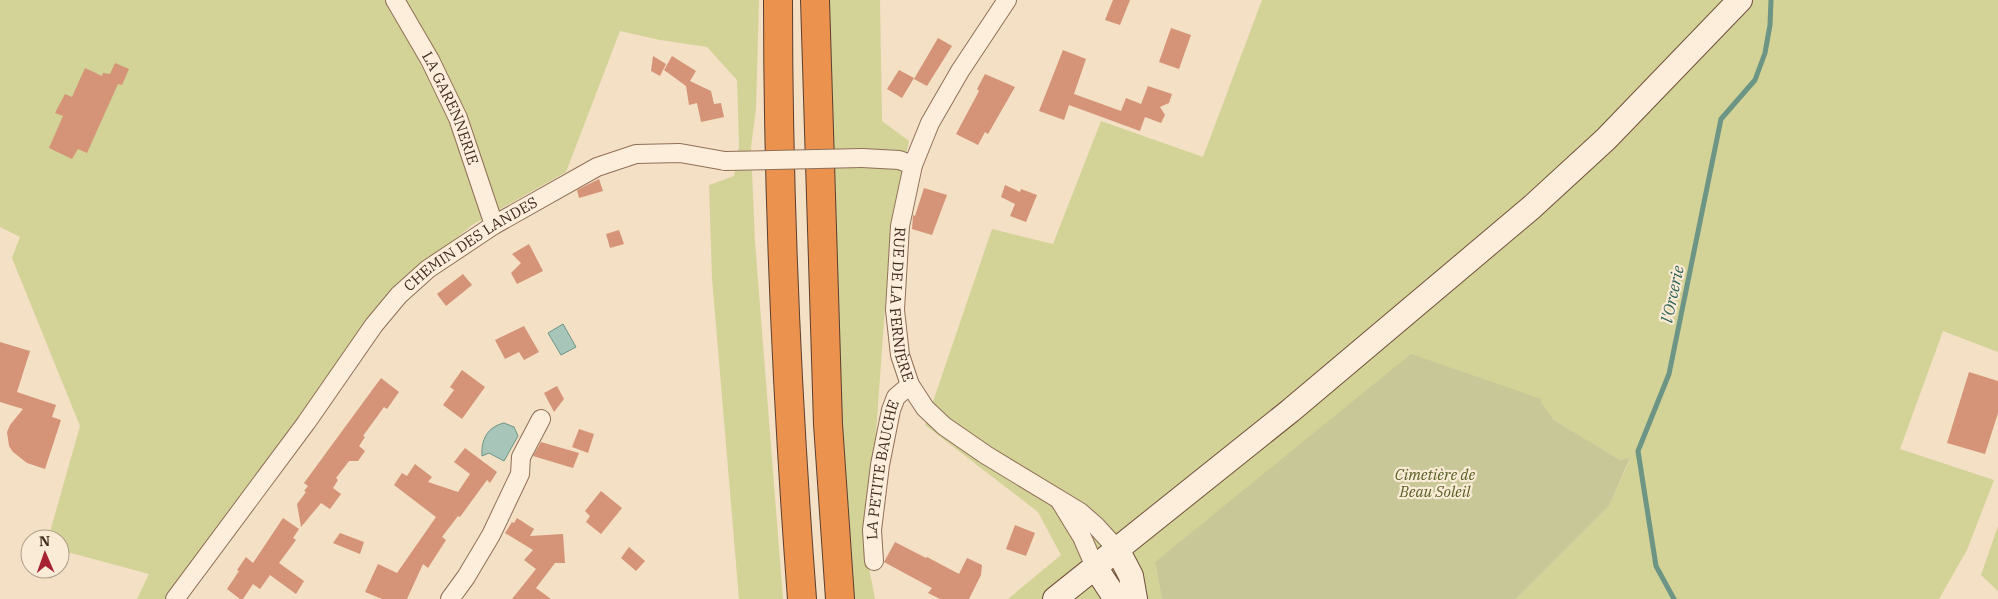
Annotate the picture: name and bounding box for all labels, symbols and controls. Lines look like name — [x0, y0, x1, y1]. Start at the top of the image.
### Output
street label: LA GARENNERIE — [418, 48, 483, 167]
street label: CHEMIN DES LANDES — [400, 192, 541, 295]
street label: RUE DE LA FERNIÈRE — [886, 227, 918, 384]
water label: l'Orcerie — [1656, 264, 1688, 324]
street label: LA PETITE BAUCHE — [862, 397, 903, 541]
park label: Cimetière de Beau Soleil — [1395, 465, 1475, 501]
north arrow — [20, 529, 70, 579]
text: N — [39, 532, 50, 550]

